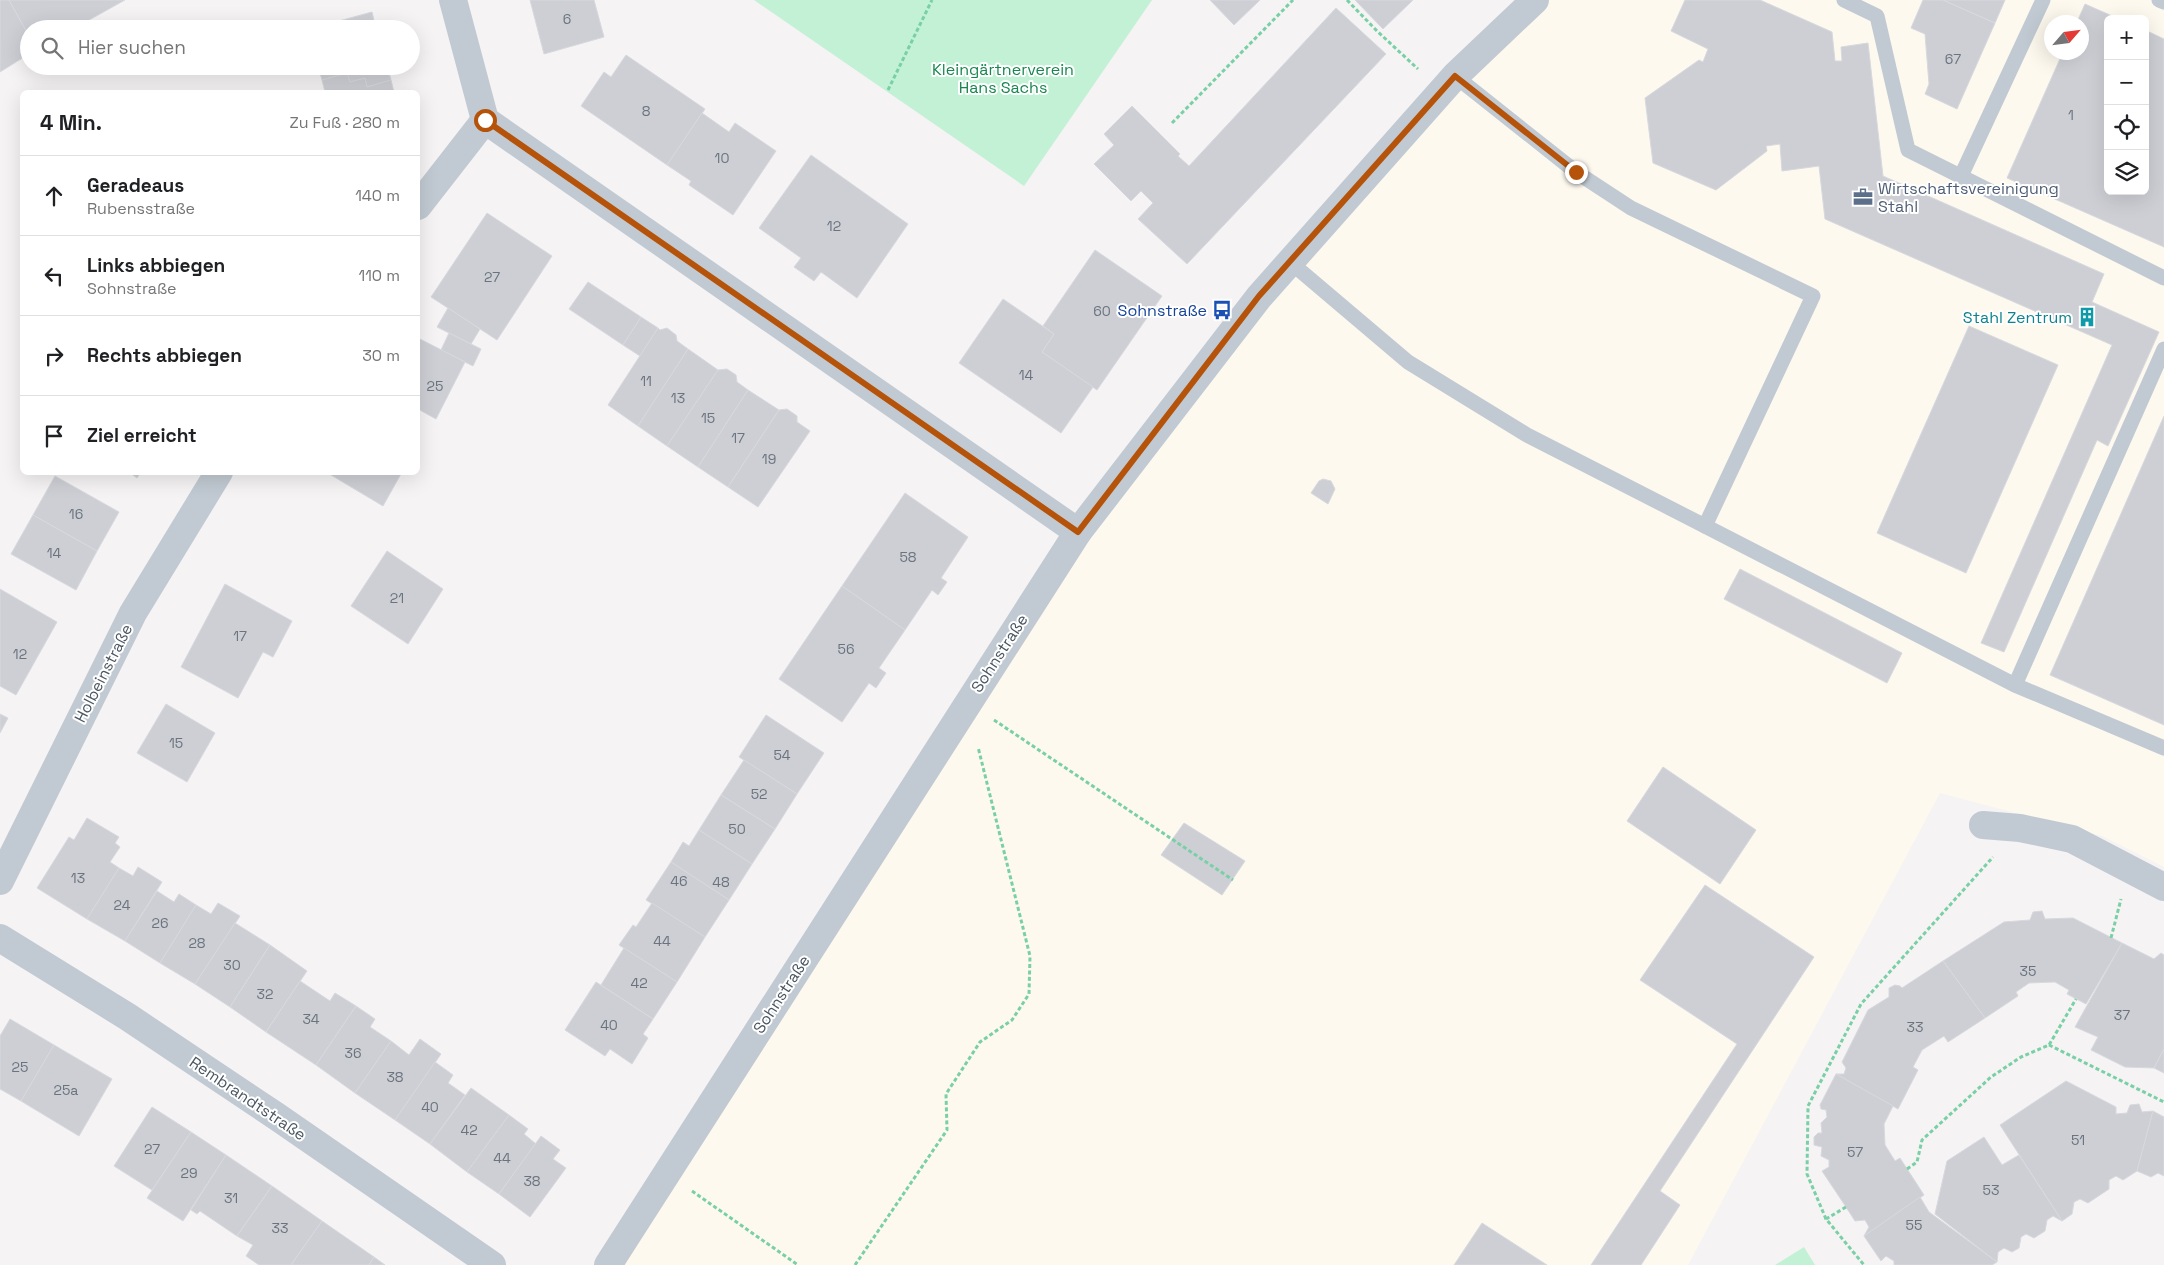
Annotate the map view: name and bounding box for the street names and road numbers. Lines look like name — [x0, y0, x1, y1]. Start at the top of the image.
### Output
street label: Sohnstraße — [966, 610, 1033, 696]
street label: Holbeinstraße — [70, 620, 137, 726]
street label: Sohnstraße — [748, 951, 815, 1037]
street label: Rembrandtstraße — [185, 1052, 310, 1145]

